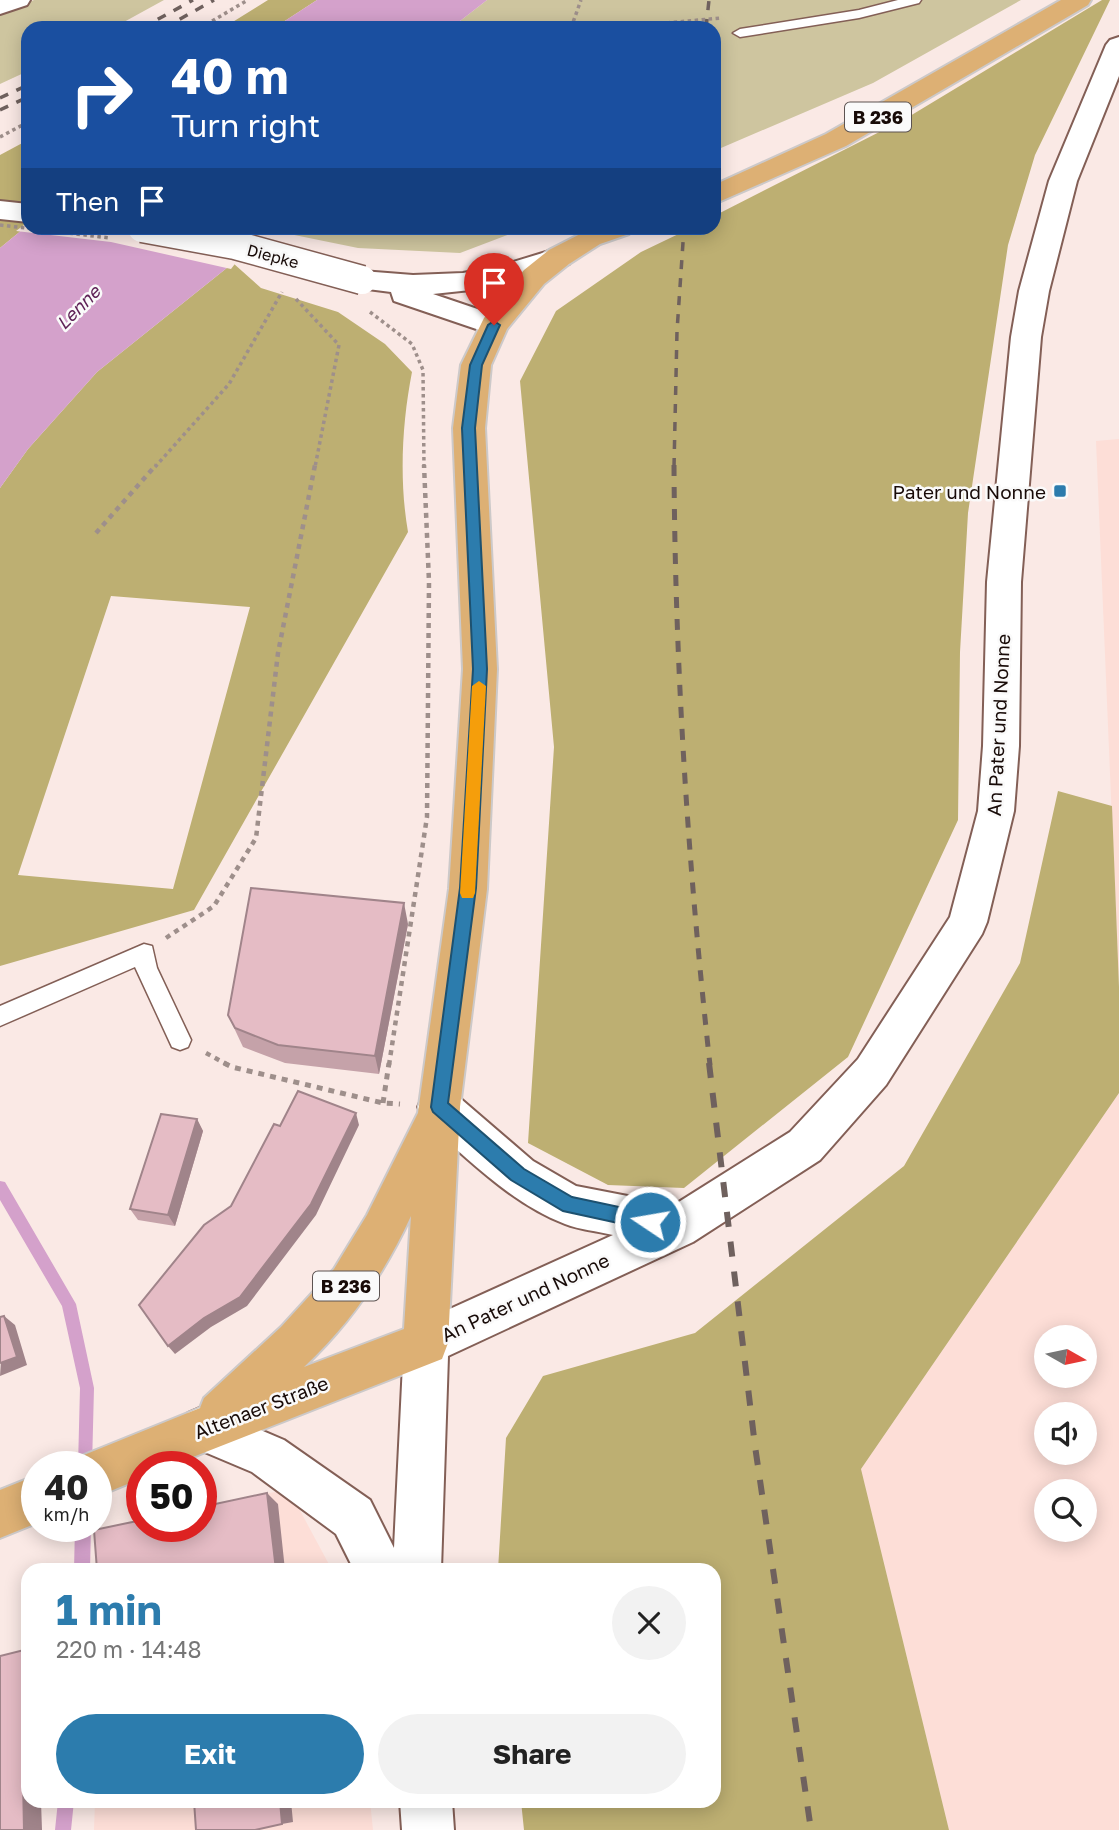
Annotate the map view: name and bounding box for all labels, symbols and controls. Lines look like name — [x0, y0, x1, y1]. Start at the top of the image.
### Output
text: 40 m — [171, 46, 289, 105]
icon: right — [56, 49, 147, 140]
road number: B 236 — [845, 103, 911, 132]
text: Turn right — [171, 106, 320, 144]
icon: arrive — [133, 182, 171, 220]
text: Then — [56, 186, 119, 217]
street label: Diepke — [245, 240, 301, 272]
pin — [464, 253, 524, 325]
icon: arrive — [475, 264, 513, 302]
water label: Lenne — [51, 279, 106, 334]
place label: Pater und Nonne — [893, 480, 1046, 503]
marker: Pater und Nonne — [1052, 483, 1068, 499]
street label: An Pater und Nonne — [982, 633, 1014, 817]
position arrow — [613, 1185, 687, 1259]
street label: An Pater und Nonne — [437, 1248, 613, 1346]
road number: B 236 — [313, 1272, 379, 1301]
north arrow — [1034, 1325, 1097, 1388]
map controls — [1034, 1325, 1097, 1542]
street label: Altenaer Straße — [191, 1371, 331, 1443]
button: sound — [1034, 1402, 1097, 1465]
speed limit sign: 50 — [126, 1451, 217, 1542]
text: 40 — [44, 1466, 89, 1508]
button: search — [1034, 1479, 1097, 1542]
text: km/h — [44, 1503, 89, 1525]
text: 1 min — [56, 1584, 162, 1634]
button: close — [612, 1586, 686, 1660]
text: 220 m · 14:48 — [56, 1635, 202, 1663]
button: Exit — [56, 1714, 364, 1794]
button: Share — [378, 1714, 686, 1794]

